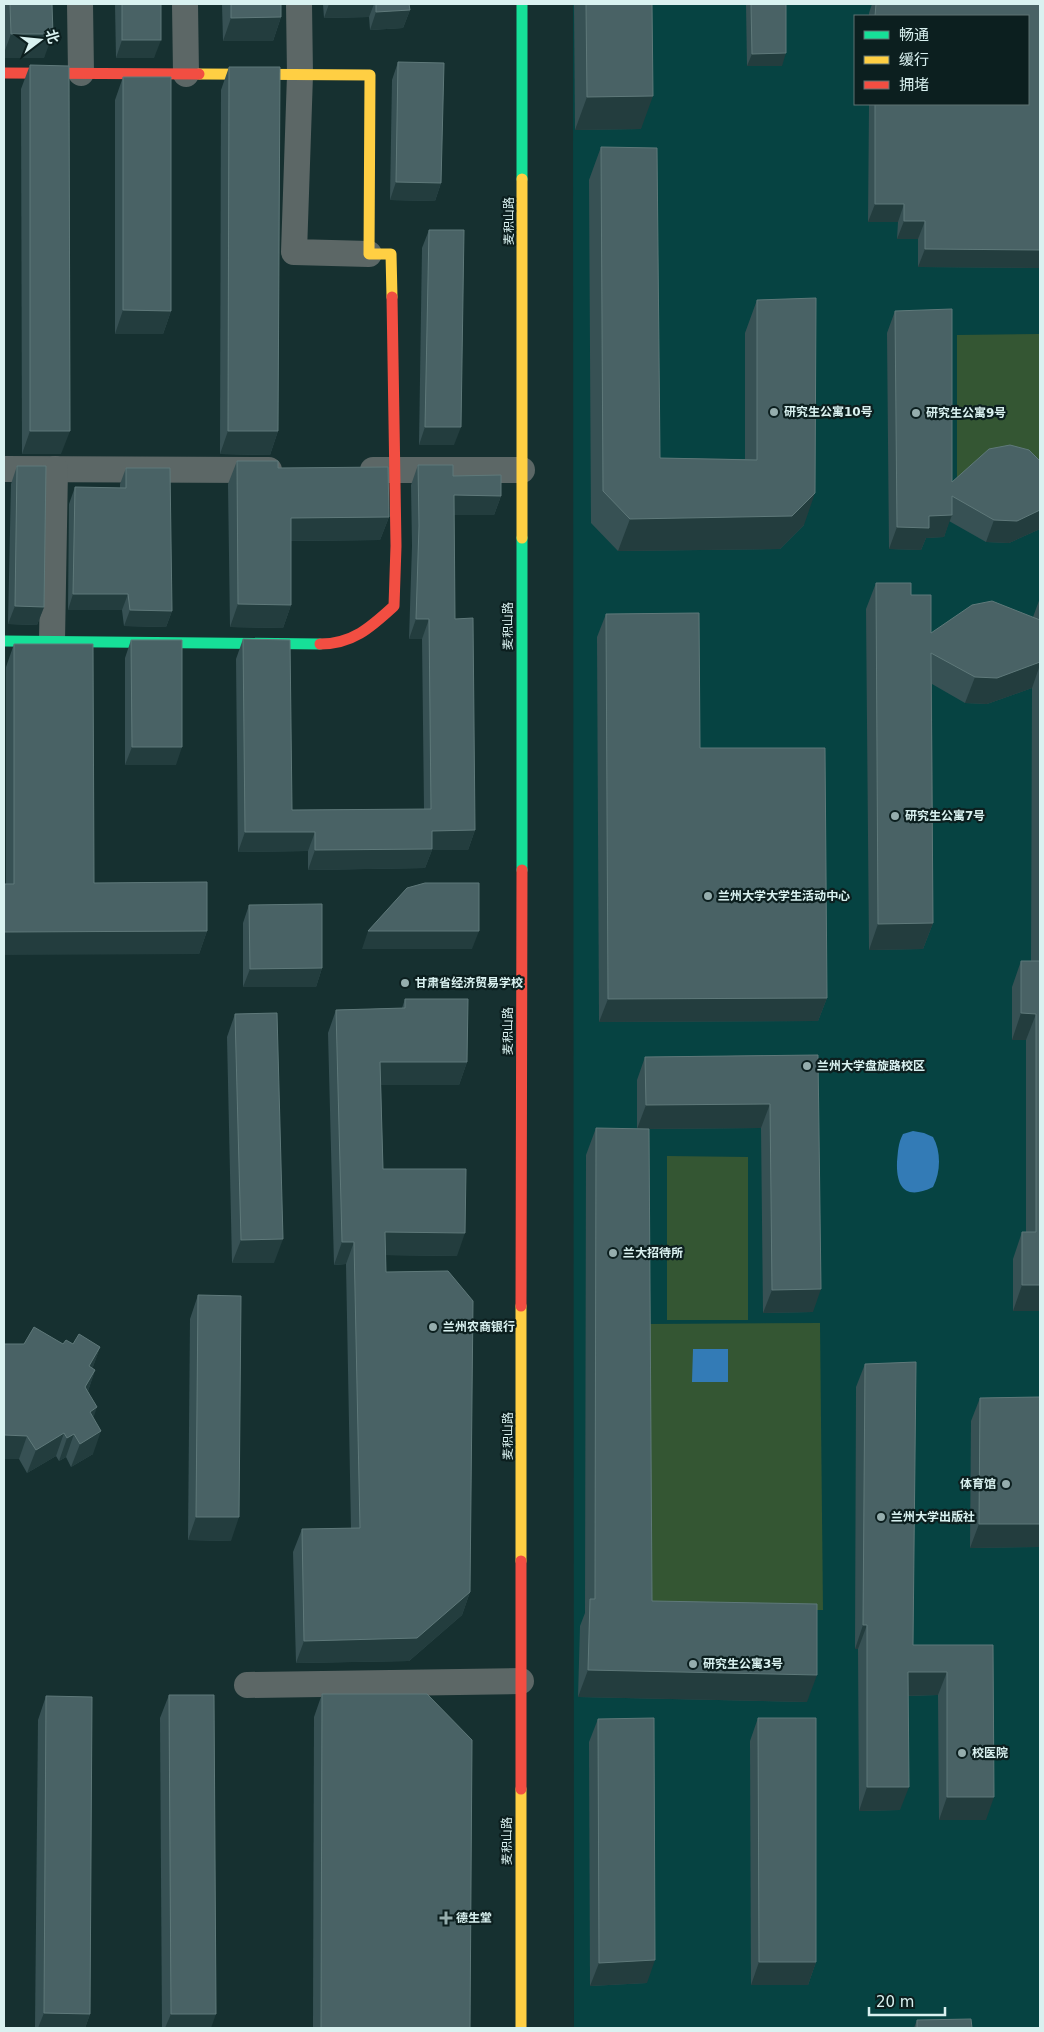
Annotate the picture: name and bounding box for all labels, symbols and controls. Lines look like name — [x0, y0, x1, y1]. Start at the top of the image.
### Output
north arrow — [15, 15, 65, 65]
legend — [854, 15, 1029, 105]
text: 畅通 — [899, 26, 929, 44]
text: 北 — [43, 27, 62, 45]
text: 缓行 — [899, 51, 929, 69]
text: 拥堵 — [899, 76, 929, 94]
street label: 麦积山路 — [502, 197, 516, 245]
place label: 研究生公寓10号 — [784, 405, 873, 419]
marker: 研究生公寓10号 — [768, 406, 780, 418]
place label: 研究生公寓9号 — [926, 406, 1006, 420]
marker: 研究生公寓9号 — [910, 407, 922, 419]
street label: 麦积山路 — [501, 602, 515, 650]
place label: 研究生公寓7号 — [905, 809, 985, 823]
marker: 研究生公寓7号 — [889, 810, 901, 822]
place label: 兰州大学大学生活动中心 — [718, 889, 850, 903]
marker: 兰州大学大学生活动中心 — [702, 890, 714, 902]
place label: 甘肃省经济贸易学校 — [415, 976, 523, 990]
marker: 甘肃省经济贸易学校 — [399, 977, 411, 989]
street label: 麦积山路 — [501, 1007, 515, 1055]
place label: 兰州大学盘旋路校区 — [817, 1059, 925, 1073]
marker: 兰州大学盘旋路校区 — [801, 1060, 813, 1072]
place label: 兰大招待所 — [623, 1246, 683, 1260]
marker: 兰大招待所 — [607, 1247, 619, 1259]
place label: 兰州农商银行 — [443, 1320, 515, 1334]
marker: 兰州农商银行 — [427, 1321, 439, 1333]
street label: 麦积山路 — [501, 1412, 515, 1460]
place label: 体育馆 — [960, 1477, 996, 1491]
marker: 体育馆 — [1000, 1478, 1012, 1490]
place label: 兰州大学出版社 — [891, 1510, 975, 1524]
marker: 兰州大学出版社 — [875, 1511, 887, 1523]
place label: 研究生公寓3号 — [703, 1657, 783, 1671]
marker: 研究生公寓3号 — [687, 1658, 699, 1670]
place label: 校医院 — [972, 1746, 1008, 1760]
marker: 校医院 — [956, 1747, 968, 1759]
street label: 麦积山路 — [500, 1817, 514, 1865]
place label: 德生堂 — [456, 1911, 492, 1925]
marker: 德生堂 — [440, 1912, 452, 1924]
scale bar — [869, 1984, 945, 2016]
text: 20 m — [876, 1993, 914, 2011]

